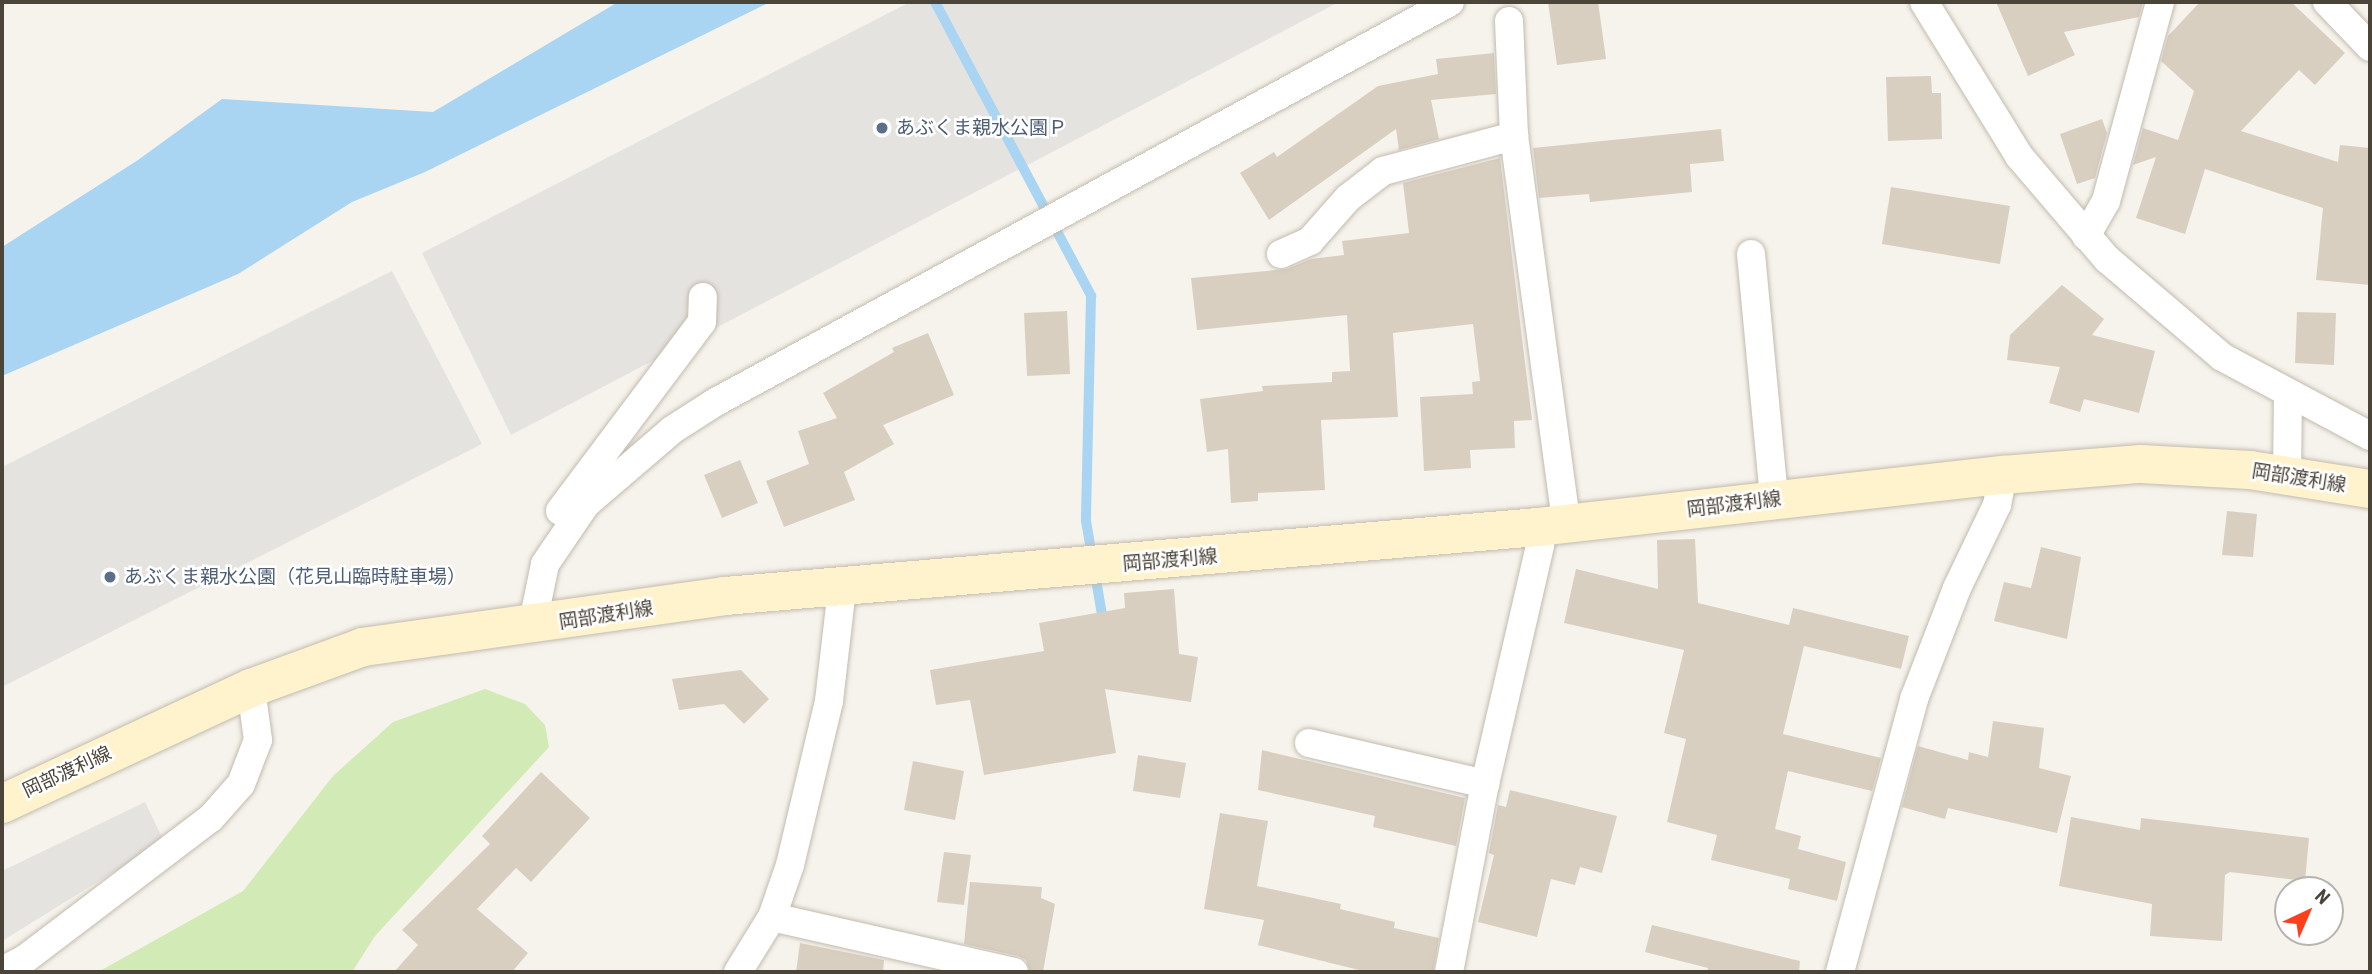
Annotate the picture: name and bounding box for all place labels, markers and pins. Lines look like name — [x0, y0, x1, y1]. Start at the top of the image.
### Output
place label: あぶくま親水公園Ｐ — [896, 117, 1067, 139]
marker: あぶくま親水公園Ｐ — [874, 120, 890, 136]
place label: あぶくま親水公園（花見山臨時駐車場） — [124, 566, 466, 588]
marker: あぶくま親水公園（花見山臨時駐車場） — [102, 569, 118, 585]

